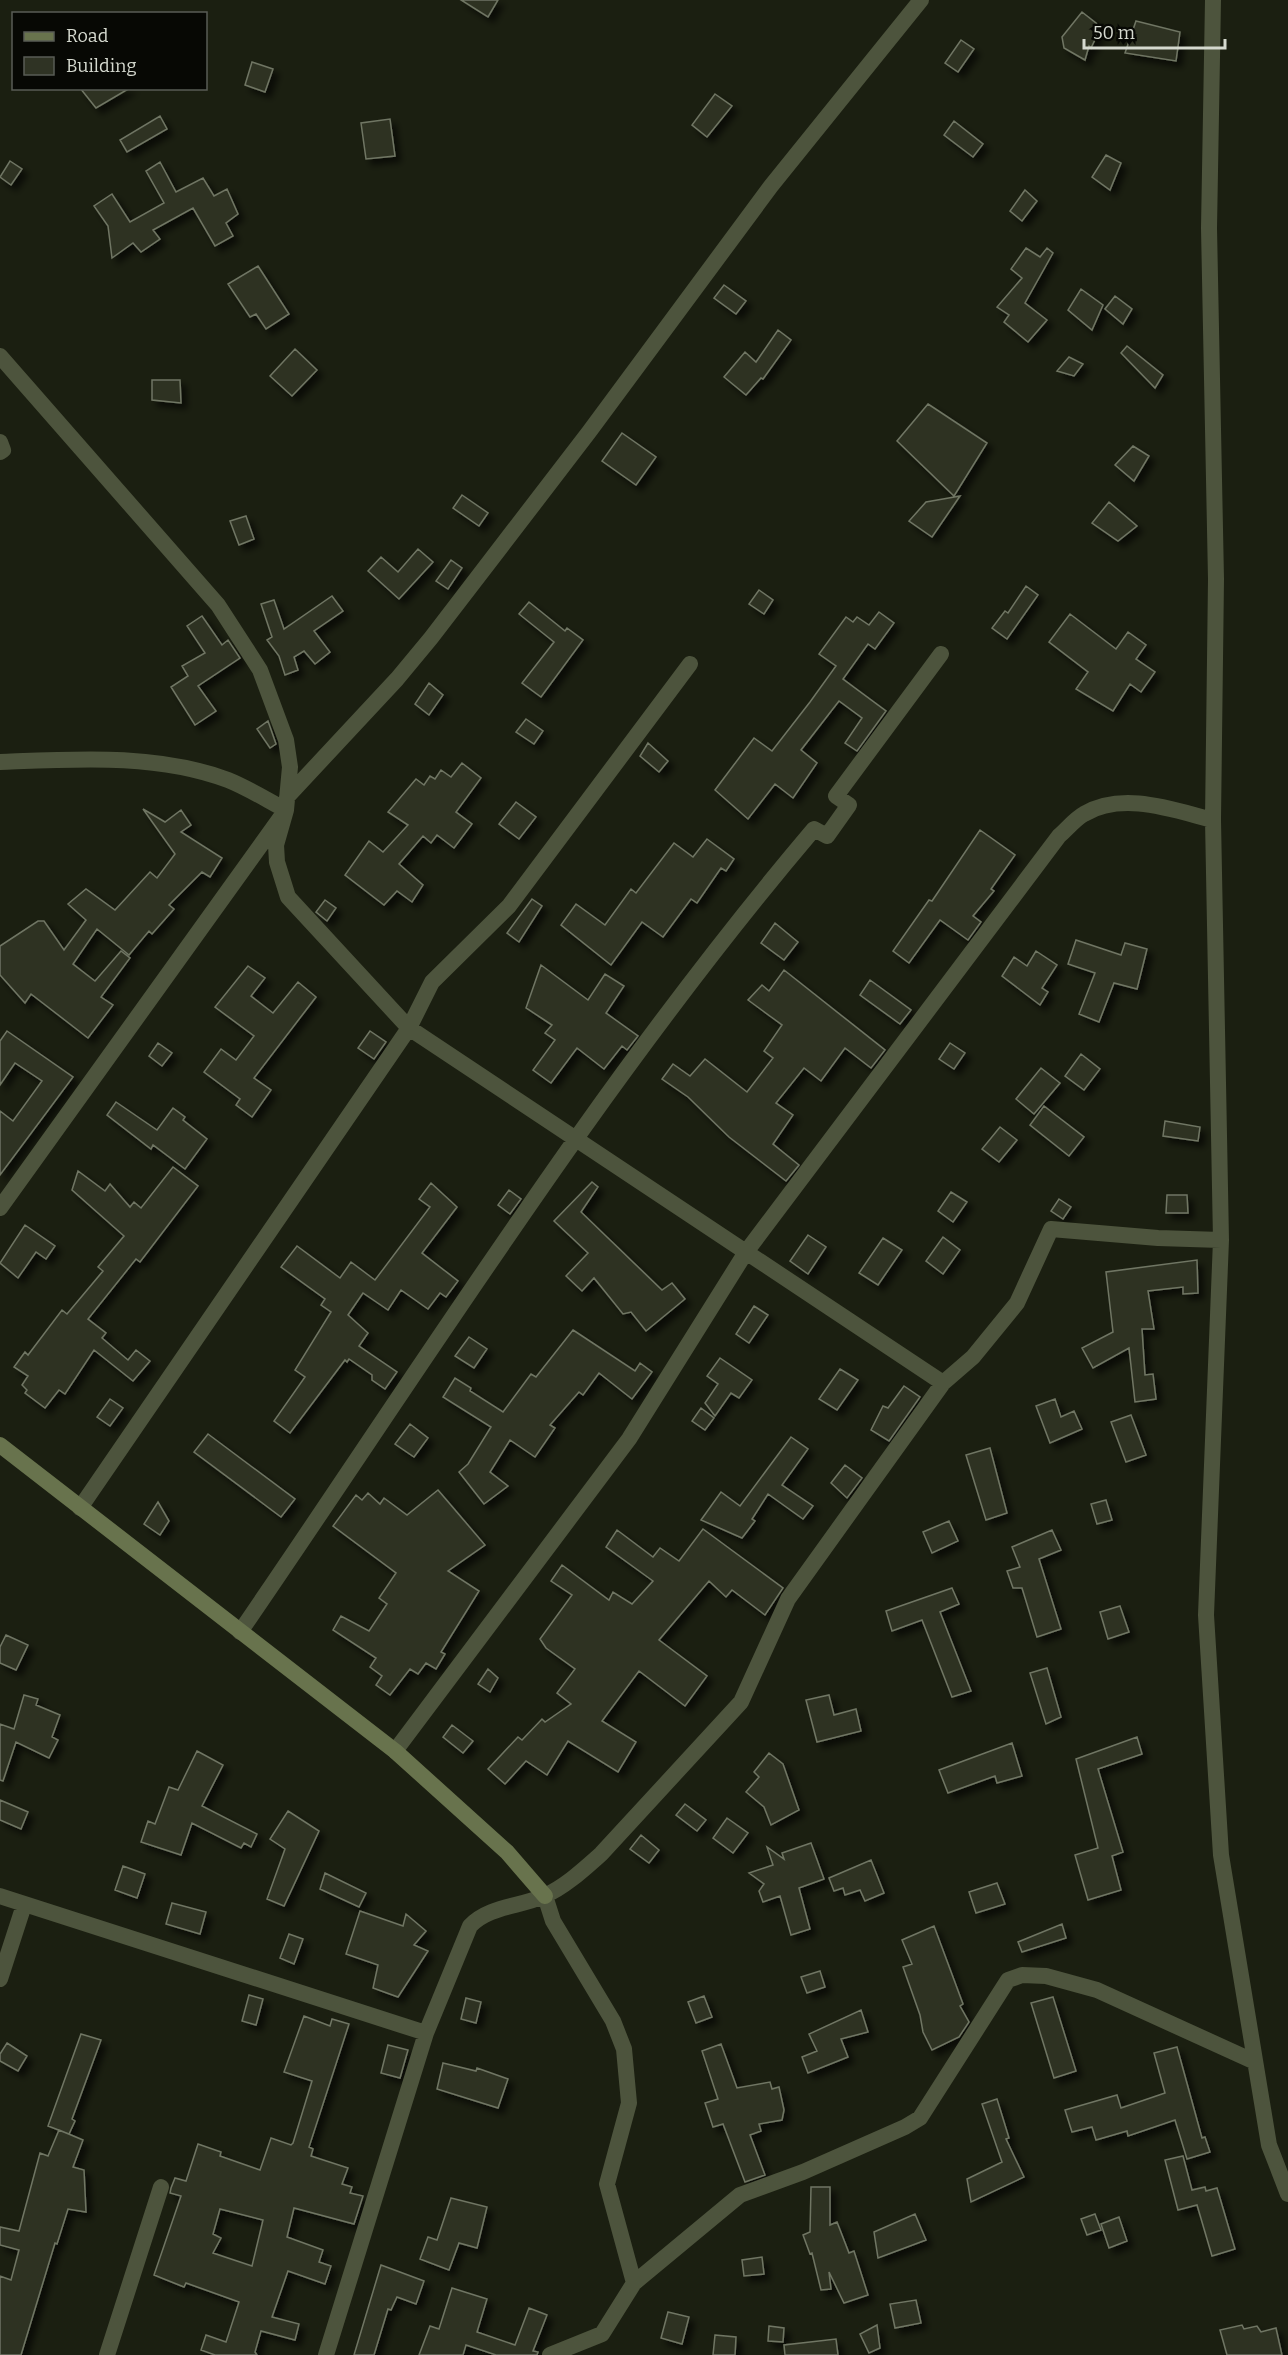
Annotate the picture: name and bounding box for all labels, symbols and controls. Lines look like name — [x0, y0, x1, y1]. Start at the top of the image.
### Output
legend — [12, 12, 207, 90]
scale bar — [1084, 12, 1225, 50]
text: 50 m — [1093, 22, 1135, 44]
text: Road — [66, 25, 109, 47]
text: Building — [66, 55, 137, 77]

